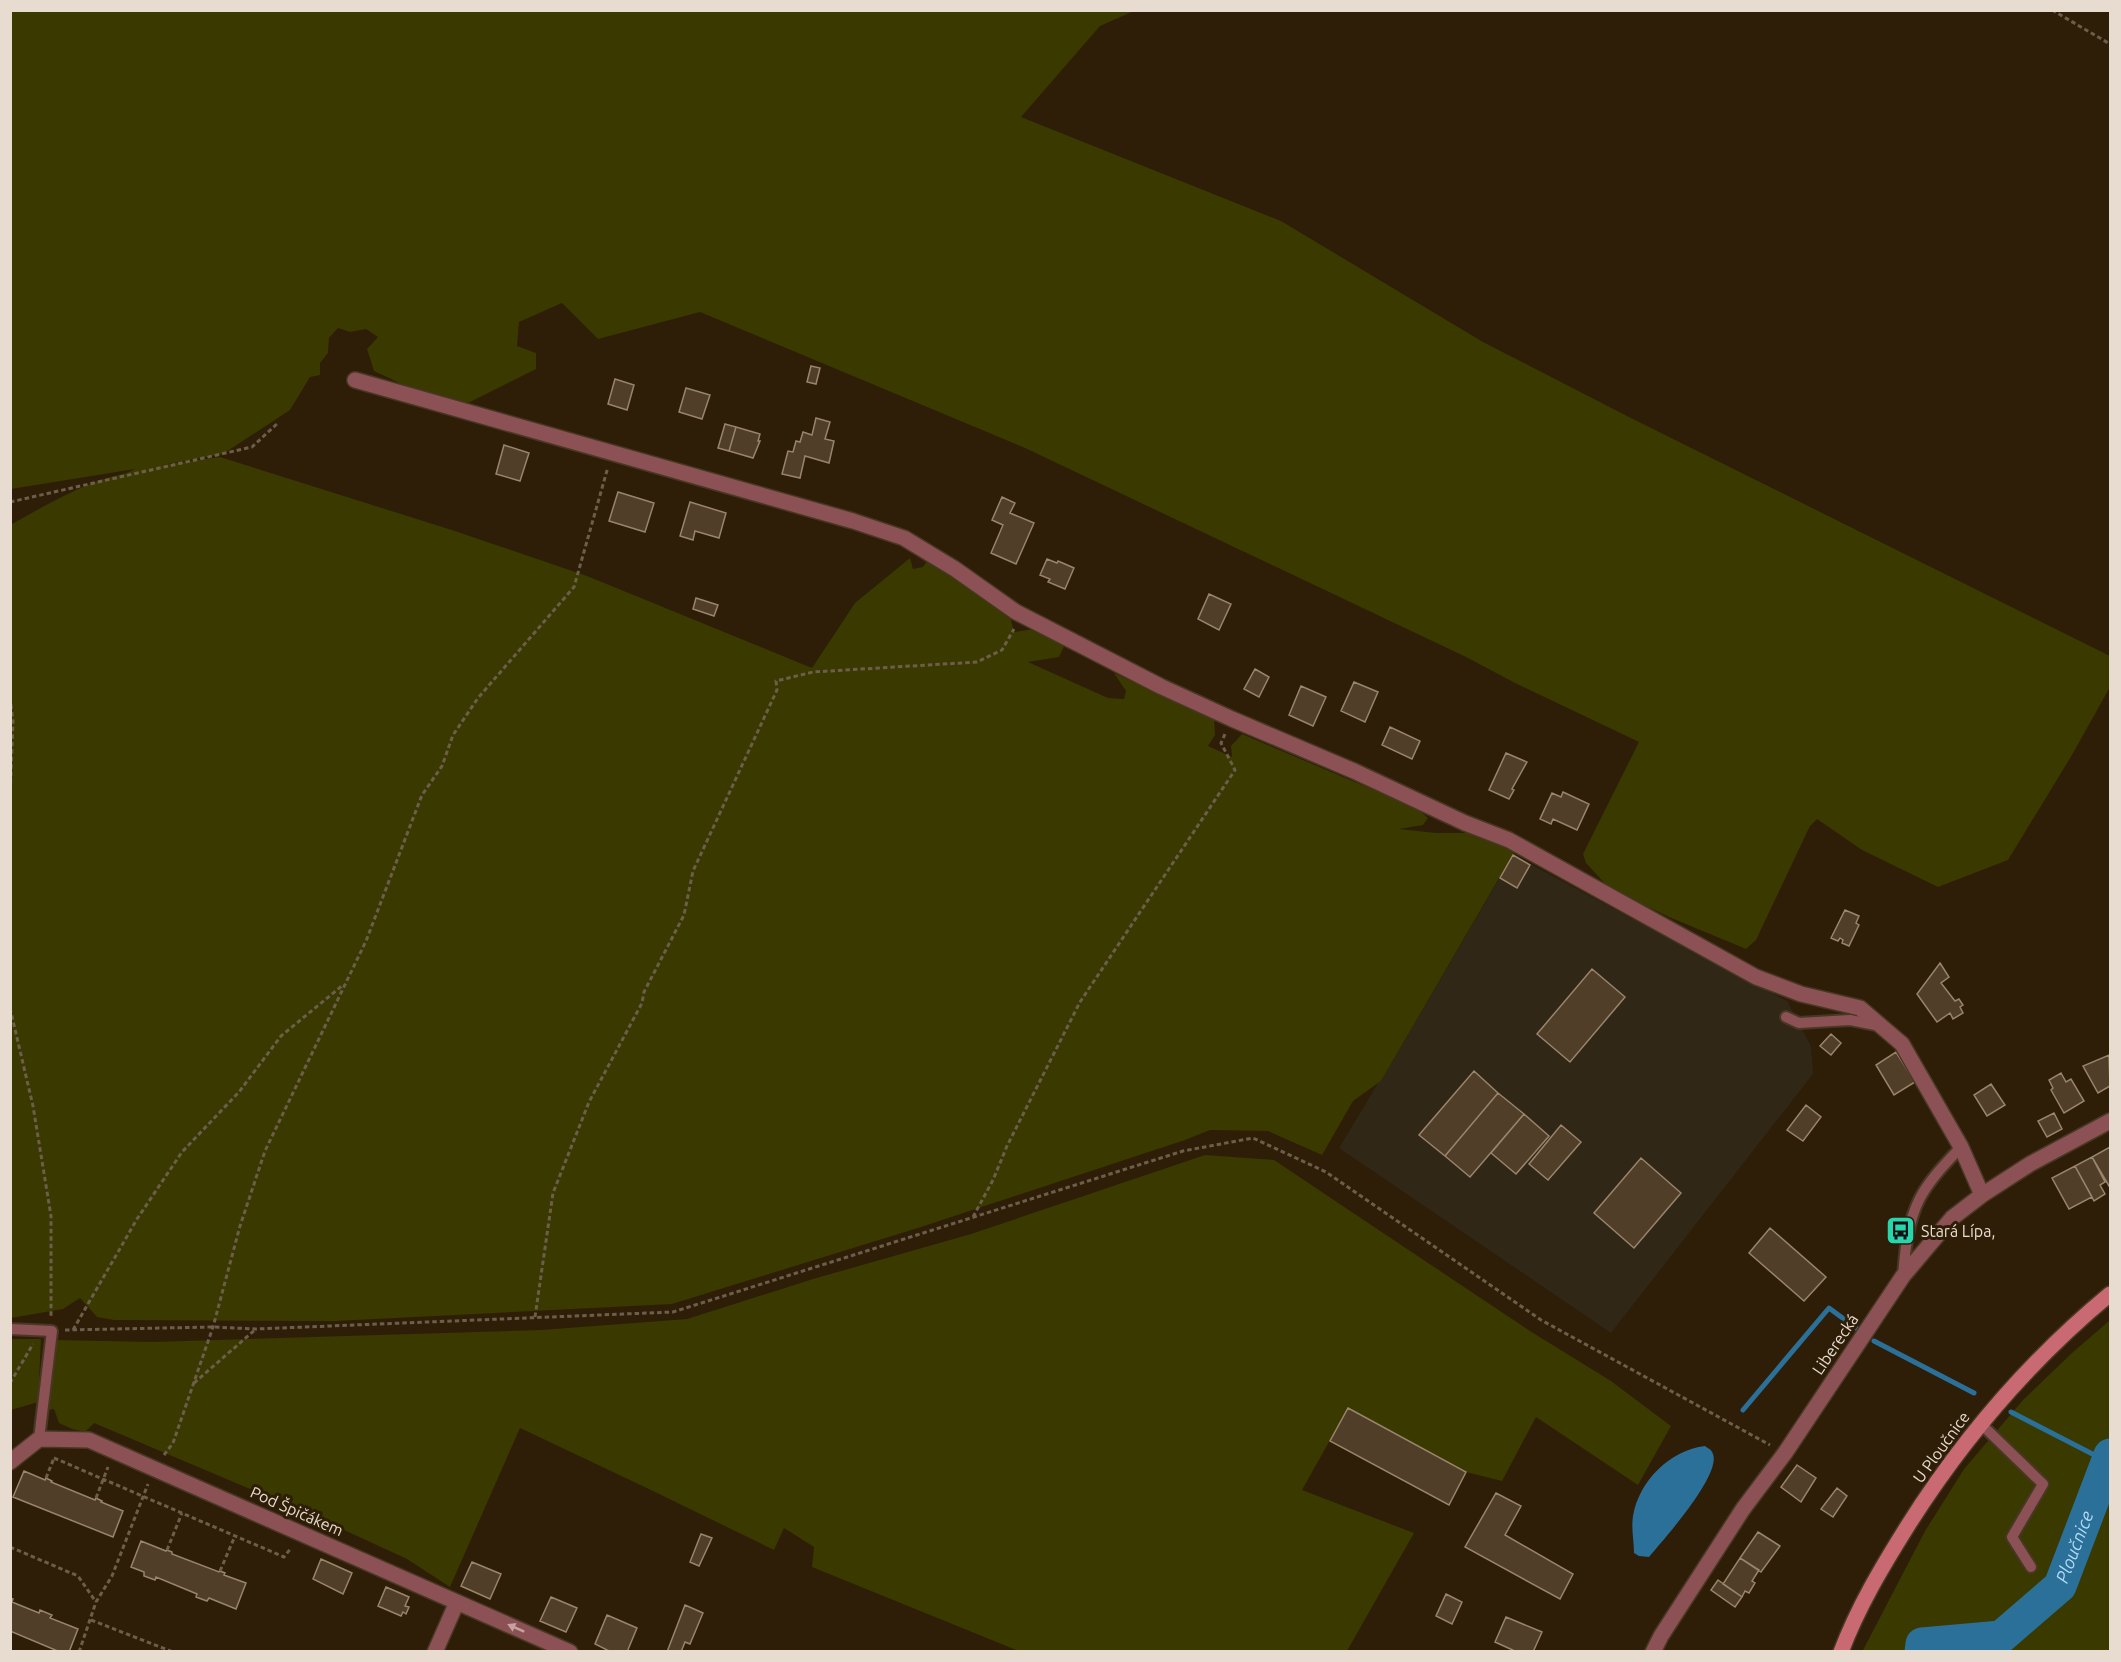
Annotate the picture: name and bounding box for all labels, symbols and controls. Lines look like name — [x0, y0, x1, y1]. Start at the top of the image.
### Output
bus stop icon: Stará Lípa, — [1884, 1215, 1916, 1247]
place label: Stará Lípa, — [1921, 1222, 1995, 1240]
street label: Liberecká — [1808, 1310, 1862, 1378]
street label: U Ploučnice — [1909, 1408, 1973, 1486]
street label: Pod Špičákem — [248, 1482, 347, 1539]
water label: Ploučnice — [2051, 1508, 2097, 1585]
one-way arrow — [507, 1623, 525, 1633]

